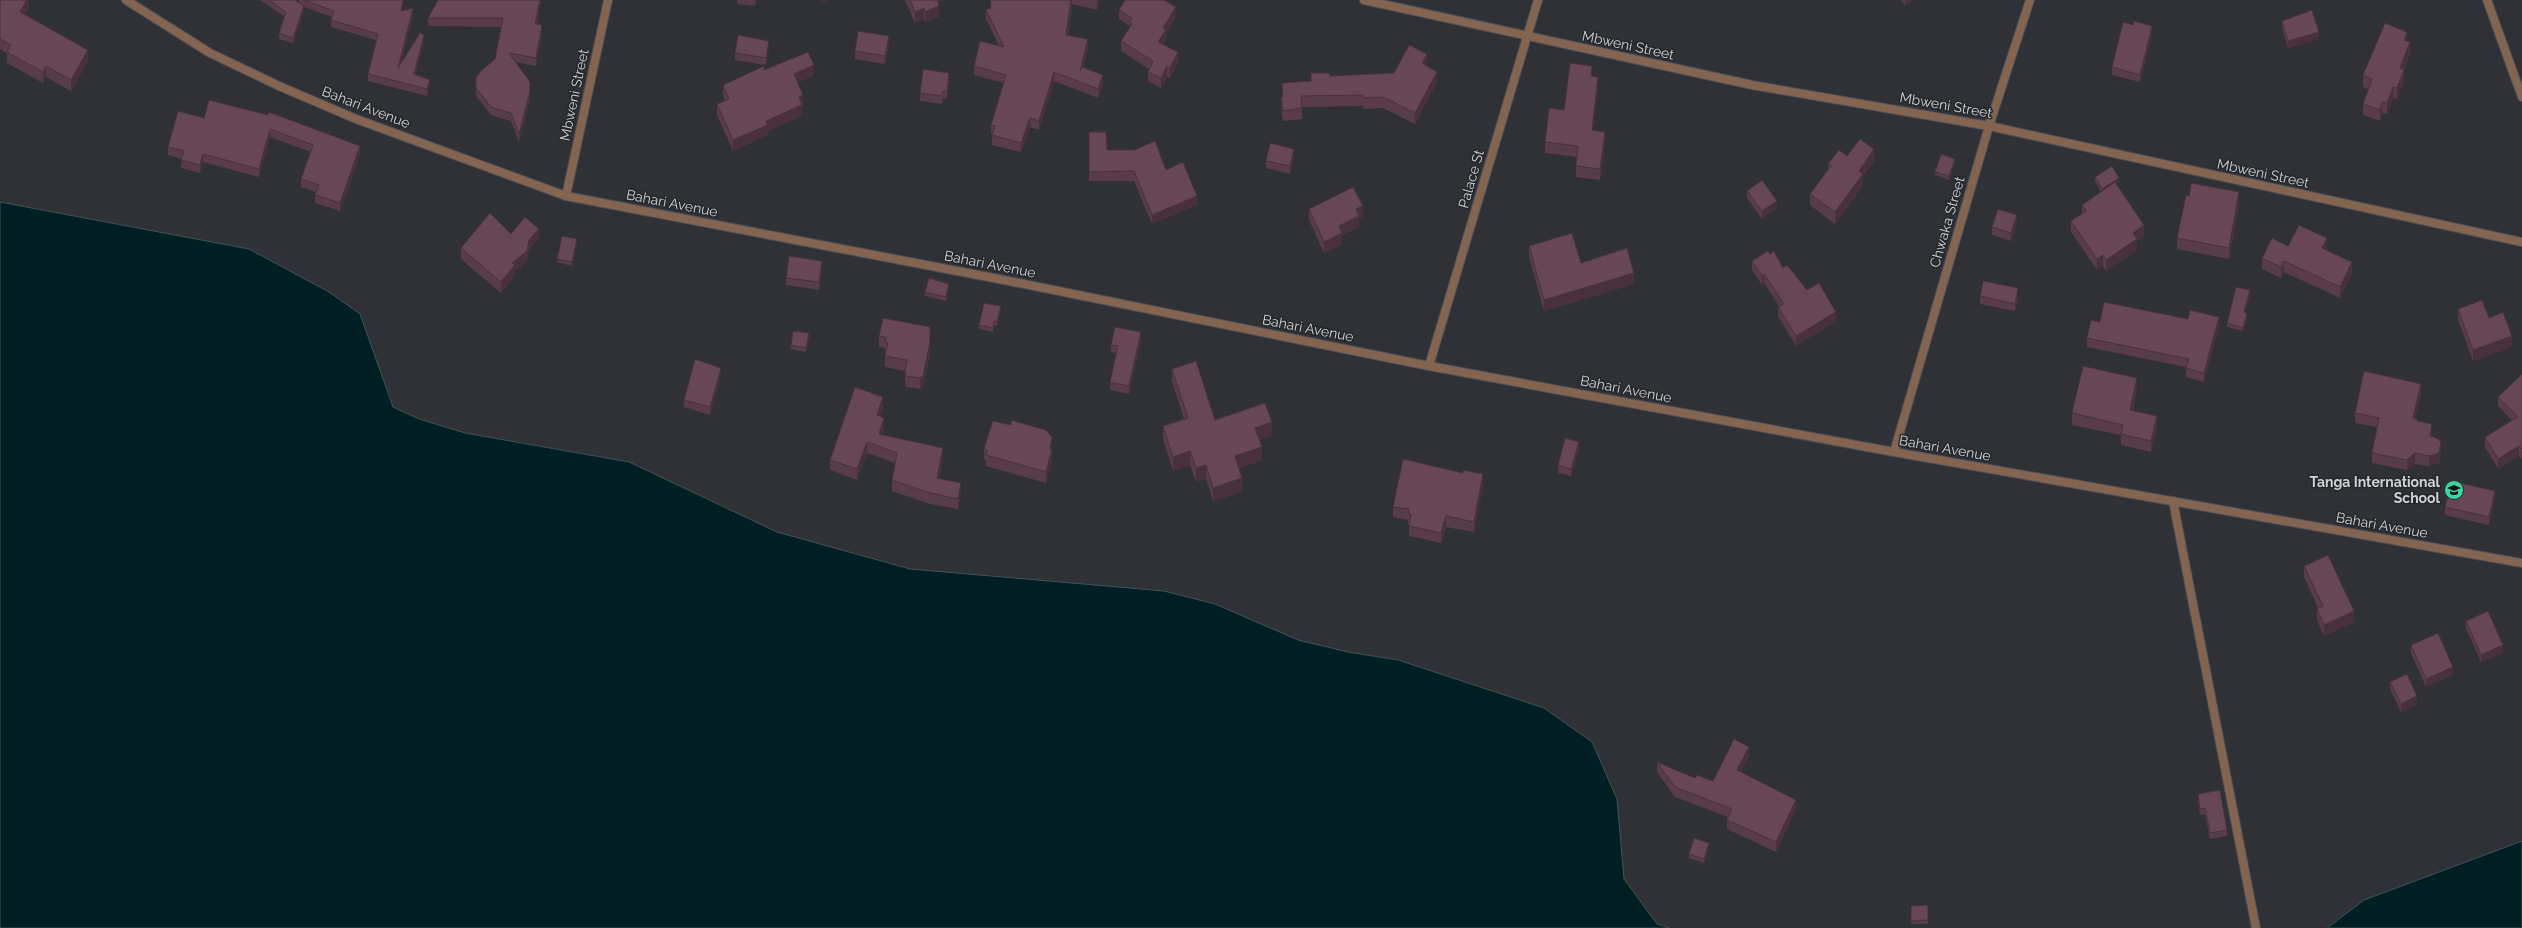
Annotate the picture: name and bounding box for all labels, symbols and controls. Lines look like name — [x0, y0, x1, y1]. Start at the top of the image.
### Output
street label: Mbweni Street — [1581, 27, 1676, 63]
street label: Mbweni Street — [556, 47, 592, 142]
street label: Bahari Avenue — [320, 83, 412, 131]
street label: Mbweni Street — [1899, 89, 1994, 121]
street label: Palace St — [1455, 148, 1487, 210]
street label: Mbweni Street — [2216, 155, 2311, 191]
street label: Chwaka Street — [1926, 174, 1968, 269]
street label: Bahari Avenue — [625, 186, 719, 220]
street label: Bahari Avenue — [943, 247, 1037, 281]
street label: Bahari Avenue — [1261, 311, 1355, 345]
street label: Bahari Avenue — [1579, 372, 1673, 406]
street label: Bahari Avenue — [1898, 432, 1992, 464]
place label: Tanga International School — [2309, 474, 2441, 506]
school or university icon: Tanga International School — [2443, 479, 2465, 501]
street label: Bahari Avenue — [2335, 509, 2429, 541]

